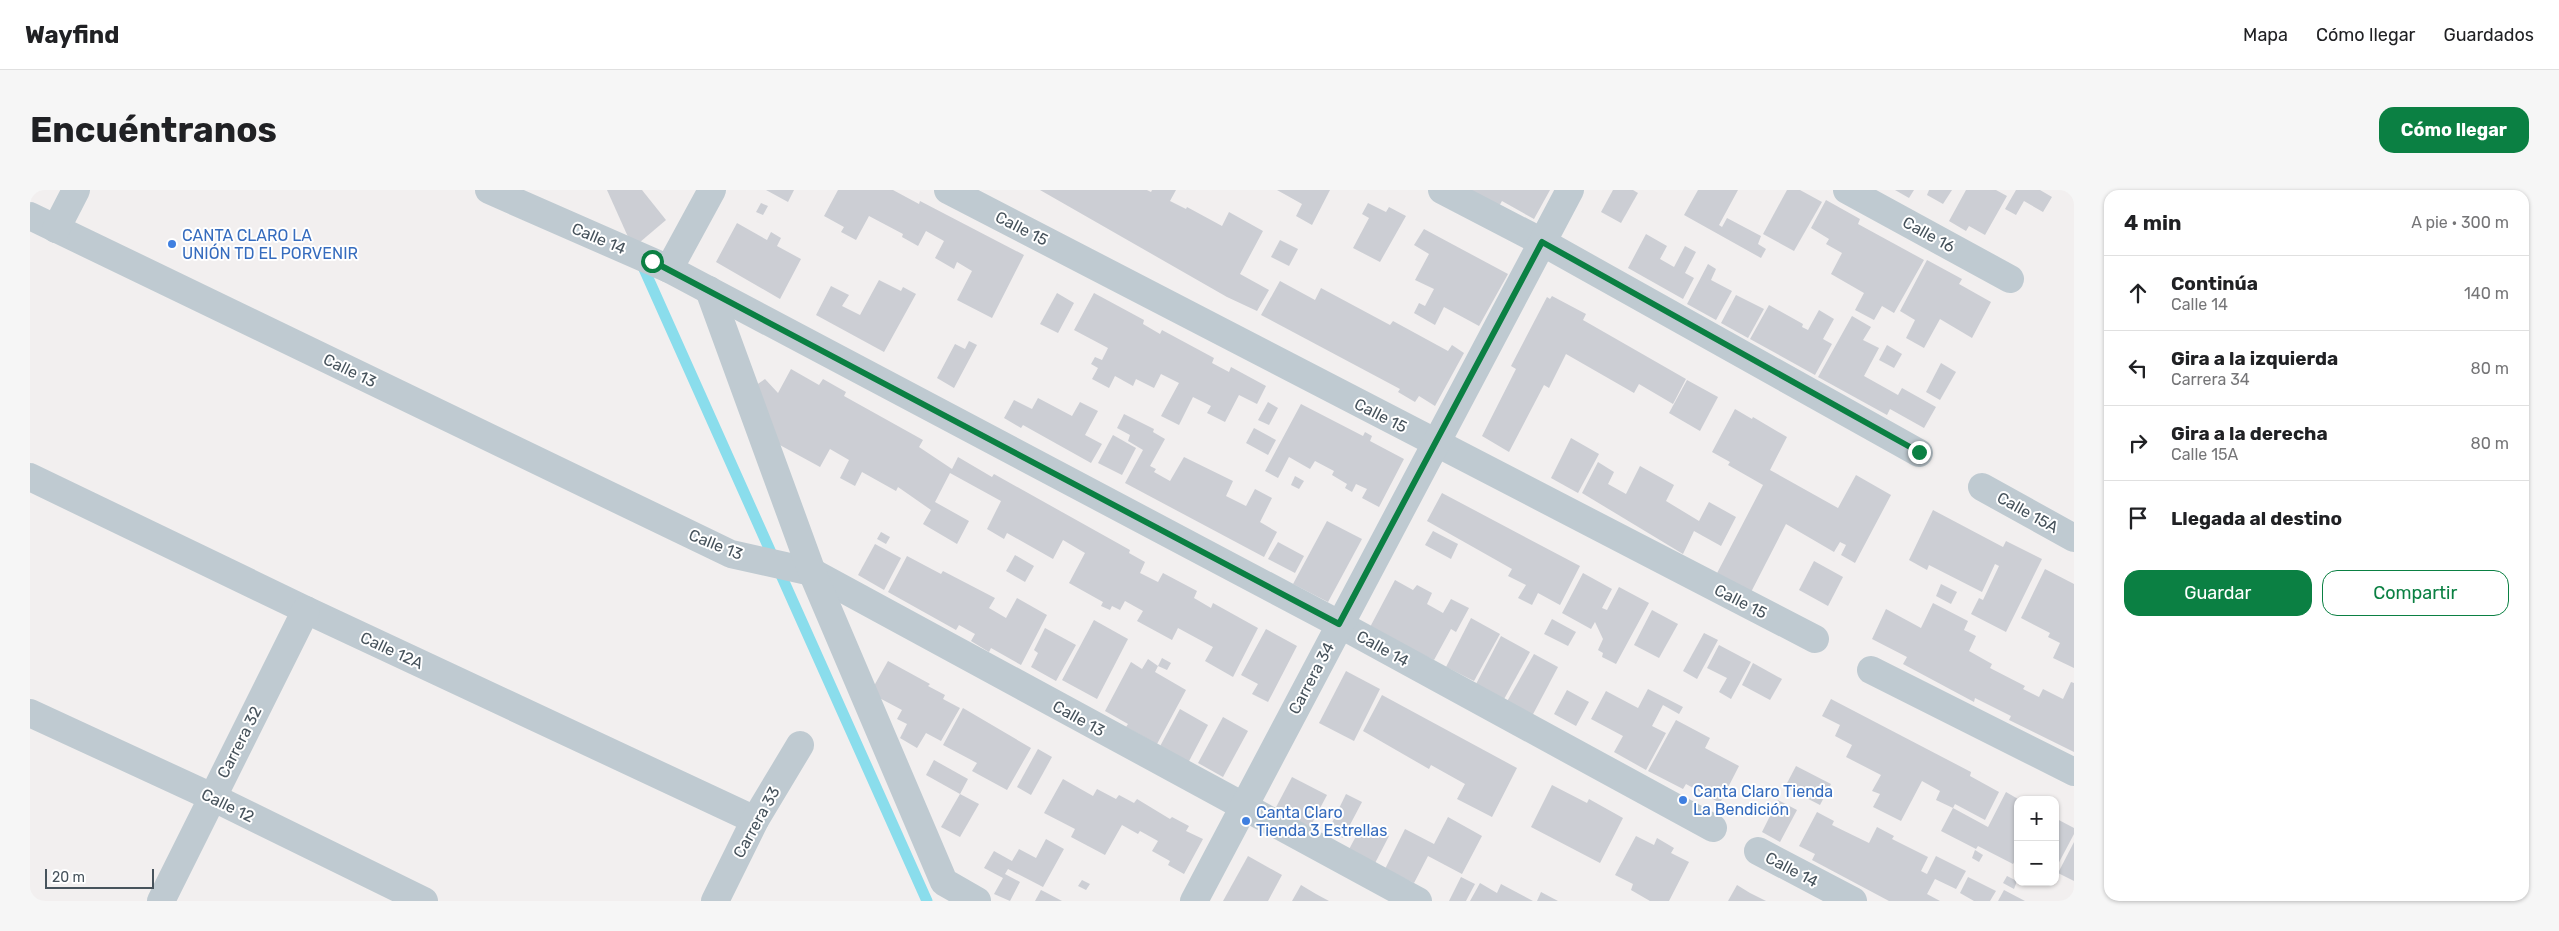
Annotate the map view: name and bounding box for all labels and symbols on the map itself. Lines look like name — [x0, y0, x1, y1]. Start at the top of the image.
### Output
street label: Calle 15 — [992, 207, 1051, 250]
street label: Calle 16 — [1899, 212, 1958, 257]
street label: Calle 14 — [569, 219, 629, 258]
place label: CANTA CLARO LA UNIÓN TD EL PORVENIR — [182, 226, 358, 263]
marker: CANTA CLARO LA UNIÓN TD EL PORVENIR — [166, 238, 178, 250]
route start — [641, 250, 664, 273]
street label: Calle 13 — [320, 350, 379, 391]
street label: Calle 15 — [1351, 394, 1410, 437]
route end — [1908, 441, 1931, 464]
street label: Calle 15A — [1994, 488, 2062, 537]
street label: Calle 13 — [686, 525, 746, 564]
street label: Calle 15 — [1711, 580, 1770, 623]
street label: Calle 14 — [1353, 626, 1412, 671]
street label: Calle 12A — [357, 628, 426, 673]
street label: Carrera 34 — [1285, 639, 1338, 717]
street label: Calle 13 — [1049, 696, 1108, 740]
street label: Carrera 32 — [213, 703, 266, 781]
place label: Canta Claro Tienda La Bendición — [1693, 782, 1833, 819]
street label: Carrera 33 — [729, 783, 784, 861]
street label: Calle 12 — [198, 785, 257, 826]
marker: Canta Claro Tienda La Bendición — [1677, 794, 1689, 806]
place label: Canta Claro Tienda 3 Estrellas — [1256, 803, 1387, 840]
marker: Canta Claro Tienda 3 Estrellas — [1240, 815, 1252, 827]
street label: Calle 14 — [1762, 848, 1821, 891]
scale bar — [45, 866, 154, 889]

